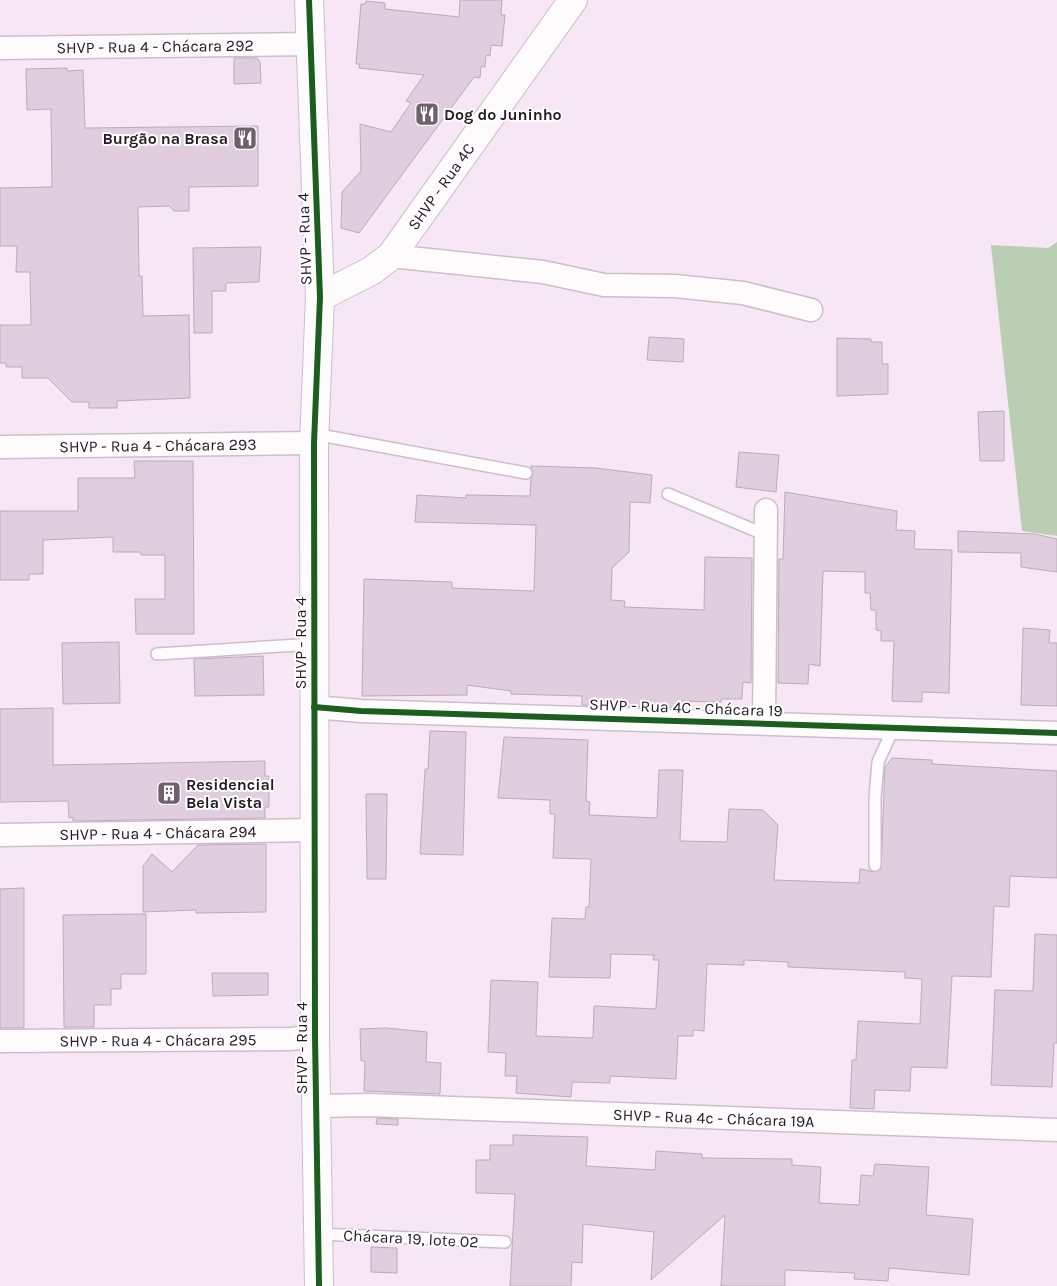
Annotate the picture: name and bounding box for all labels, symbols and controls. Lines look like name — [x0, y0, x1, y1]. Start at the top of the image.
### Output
street label: SHVP - Rua 4 - Chácara 292 — [56, 36, 254, 57]
restaurant icon: Dog do Juninho — [414, 101, 440, 127]
place label: Dog do Juninho — [444, 105, 562, 124]
restaurant icon: Burgão na Brasa — [232, 125, 258, 151]
place label: Burgão na Brasa — [102, 129, 228, 148]
street label: SHVP - Rua 4C — [404, 139, 479, 234]
street label: SHVP - Rua 4 — [293, 192, 316, 286]
street label: SHVP - Rua 4 - Chácara 293 — [59, 435, 257, 456]
street label: SHVP - Rua 4 — [291, 597, 310, 689]
street label: SHVP - Rua 4C - Chácara 19 — [589, 695, 783, 720]
place label: Residencial Bela Vista — [186, 775, 275, 812]
building icon: Residencial Bela Vista — [156, 780, 182, 806]
street label: SHVP - Rua 4 - Chácara 294 — [59, 822, 257, 844]
street label: SHVP - Rua 4 — [292, 1002, 311, 1094]
street label: SHVP - Rua 4 - Chácara 295 — [59, 1030, 257, 1051]
street label: SHVP - Rua 4c - Chácara 19A — [613, 1105, 815, 1131]
street label: Chácara 19, lote 02 — [343, 1225, 479, 1252]

